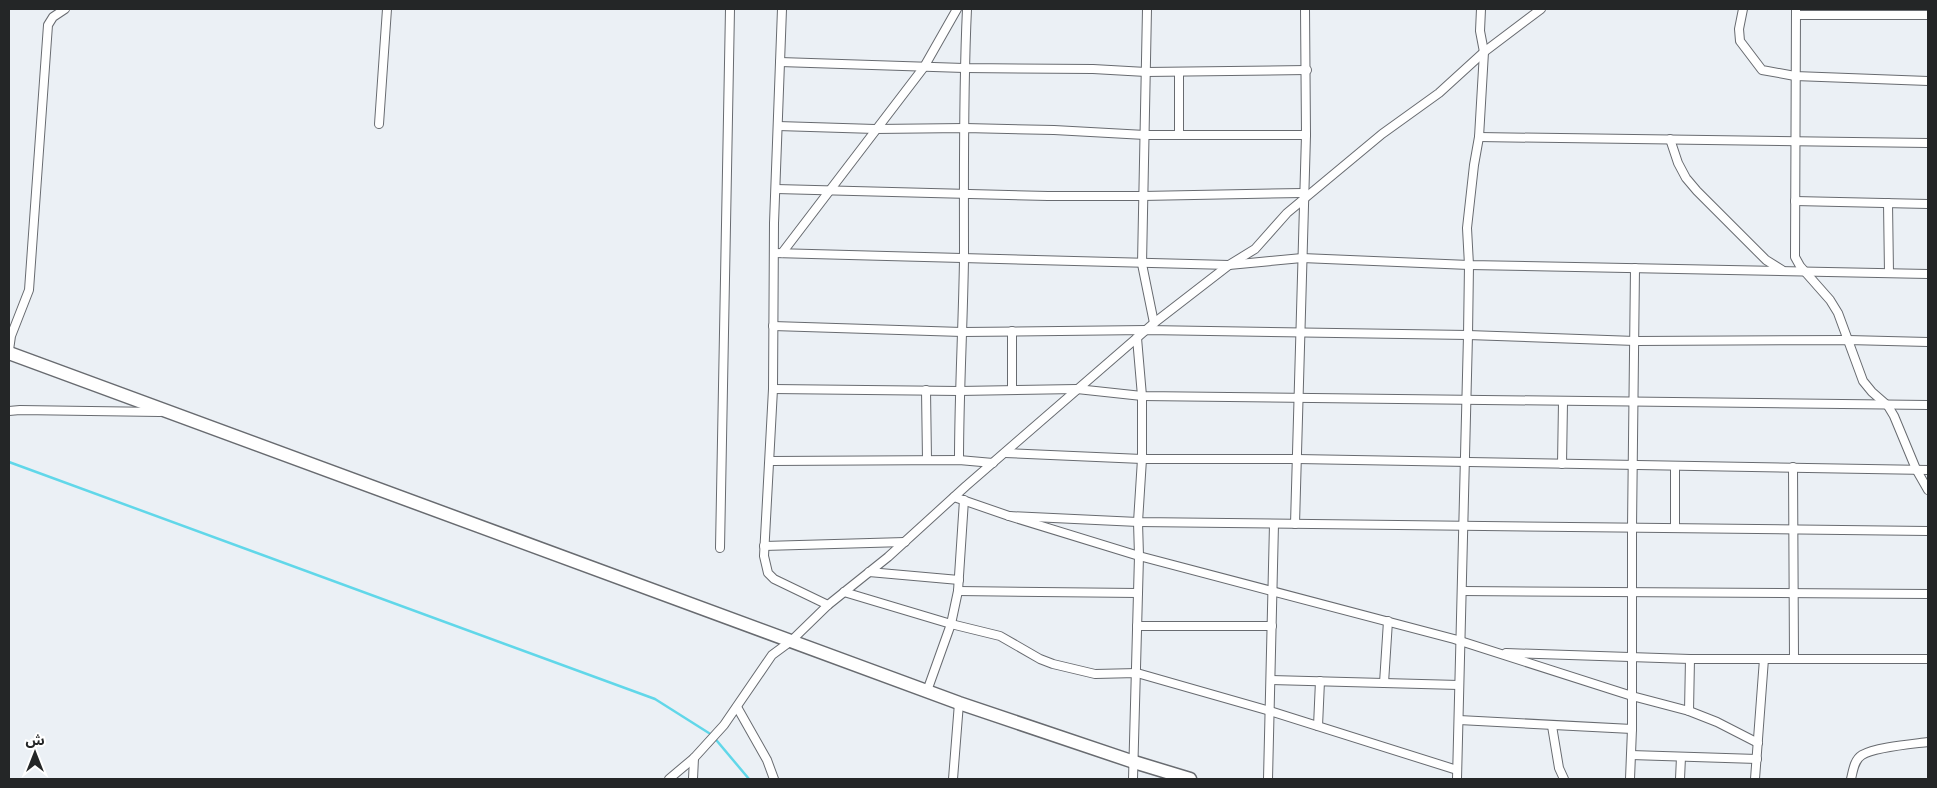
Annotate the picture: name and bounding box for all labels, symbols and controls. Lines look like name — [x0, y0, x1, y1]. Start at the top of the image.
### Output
north arrow — [10, 728, 60, 778]
text: ش — [25, 731, 45, 749]

